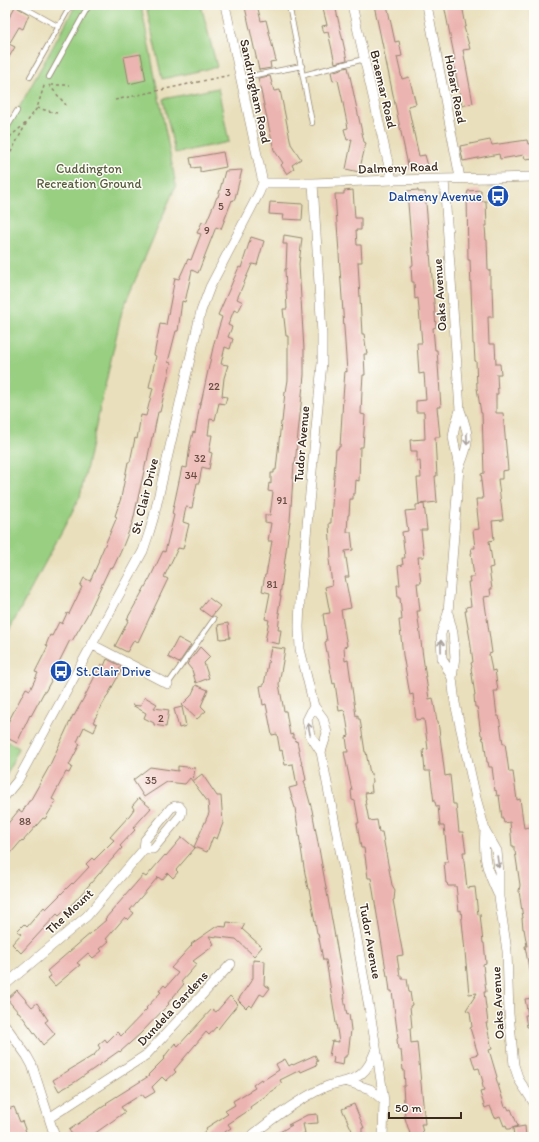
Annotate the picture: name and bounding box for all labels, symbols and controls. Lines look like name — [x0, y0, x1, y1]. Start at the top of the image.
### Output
street label: Sandringham Road — [237, 38, 274, 145]
street label: Braemar Road — [367, 49, 400, 130]
street label: Hobart Road — [441, 53, 470, 125]
street label: Dalmeny Road — [358, 159, 438, 176]
park label: Cuddington Recreation Ground — [36, 161, 142, 191]
bus stop icon: Dalmeny Avenue — [485, 183, 511, 209]
house number: 3 — [225, 186, 231, 199]
place label: Dalmeny Avenue — [389, 189, 482, 204]
house number: 5 — [218, 200, 224, 213]
house number: 9 — [204, 224, 210, 237]
street label: Oaks Avenue — [429, 258, 450, 332]
house number: 22 — [208, 380, 220, 393]
street label: Tudor Avenue — [291, 405, 312, 483]
one-way arrow — [463, 432, 471, 445]
house number: 32 — [194, 452, 206, 465]
street label: St. Clair Drive — [128, 457, 161, 536]
house number: 34 — [185, 469, 198, 482]
house number: 91 — [277, 494, 287, 507]
house number: 81 — [266, 578, 278, 591]
one-way arrow — [437, 640, 445, 653]
bus stop icon: St.Clair Drive — [48, 658, 74, 684]
place label: St.Clair Drive — [76, 664, 151, 679]
house number: 2 — [158, 712, 164, 725]
one-way arrow — [305, 723, 313, 736]
house number: 35 — [145, 774, 157, 787]
house number: 88 — [19, 815, 31, 828]
one-way arrow — [494, 855, 502, 868]
street label: The Mount — [42, 885, 96, 937]
street label: Tudor Avenue — [356, 902, 385, 980]
street label: Oaks Avenue — [488, 966, 507, 1040]
street label: Dundela Gardens — [134, 968, 211, 1049]
scale bar — [389, 1094, 461, 1120]
text: 50 m — [395, 1101, 421, 1115]

